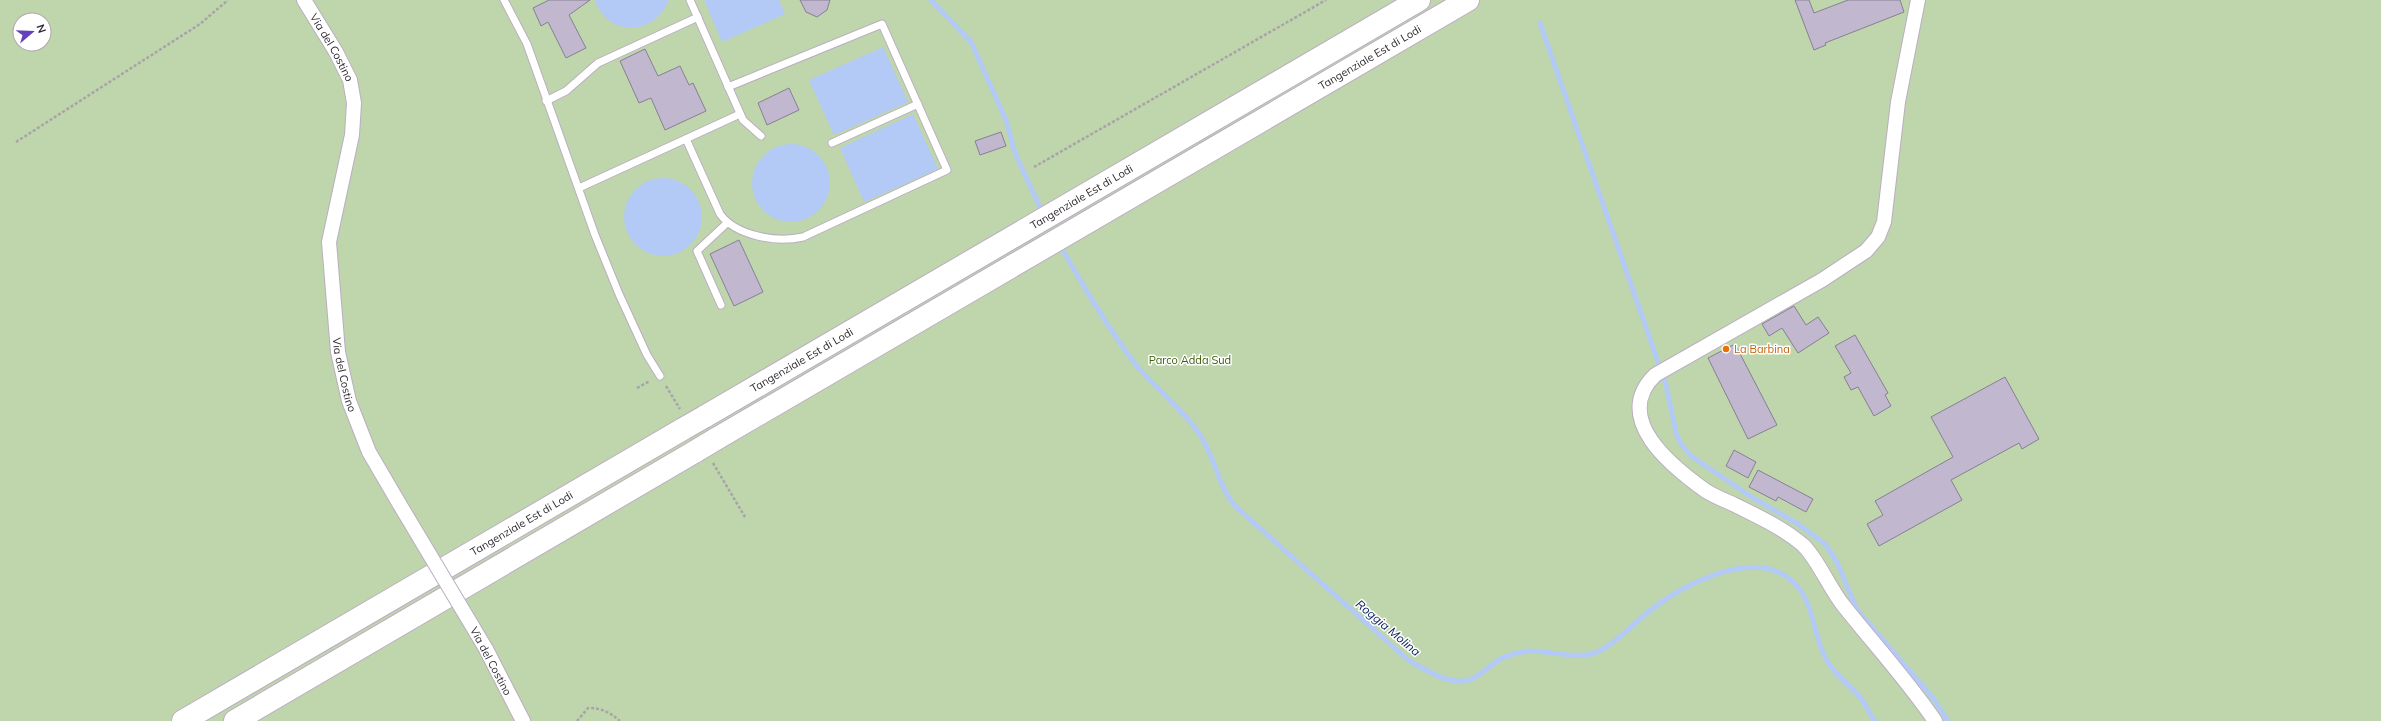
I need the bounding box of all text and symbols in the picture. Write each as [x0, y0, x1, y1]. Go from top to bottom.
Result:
street label: Via del Costino [307, 11, 357, 84]
north arrow [12, 12, 52, 52]
street label: Tangenziale Est di Lodi [1316, 22, 1424, 93]
text: N [33, 23, 49, 35]
street label: Tangenziale Est di Lodi [1028, 161, 1135, 232]
street label: Tangenziale Est di Lodi [748, 325, 855, 395]
street label: Via del Costino [330, 337, 360, 414]
place label: La Barbina [1734, 342, 1790, 356]
marker: La Barbina [1721, 344, 1731, 354]
park label: Parco Adda Sud [1149, 353, 1231, 367]
street label: Tangenziale Est di Lodi [468, 488, 575, 559]
water label: Roggia Molina [1353, 596, 1424, 659]
street label: Via del Costino [467, 624, 515, 698]

